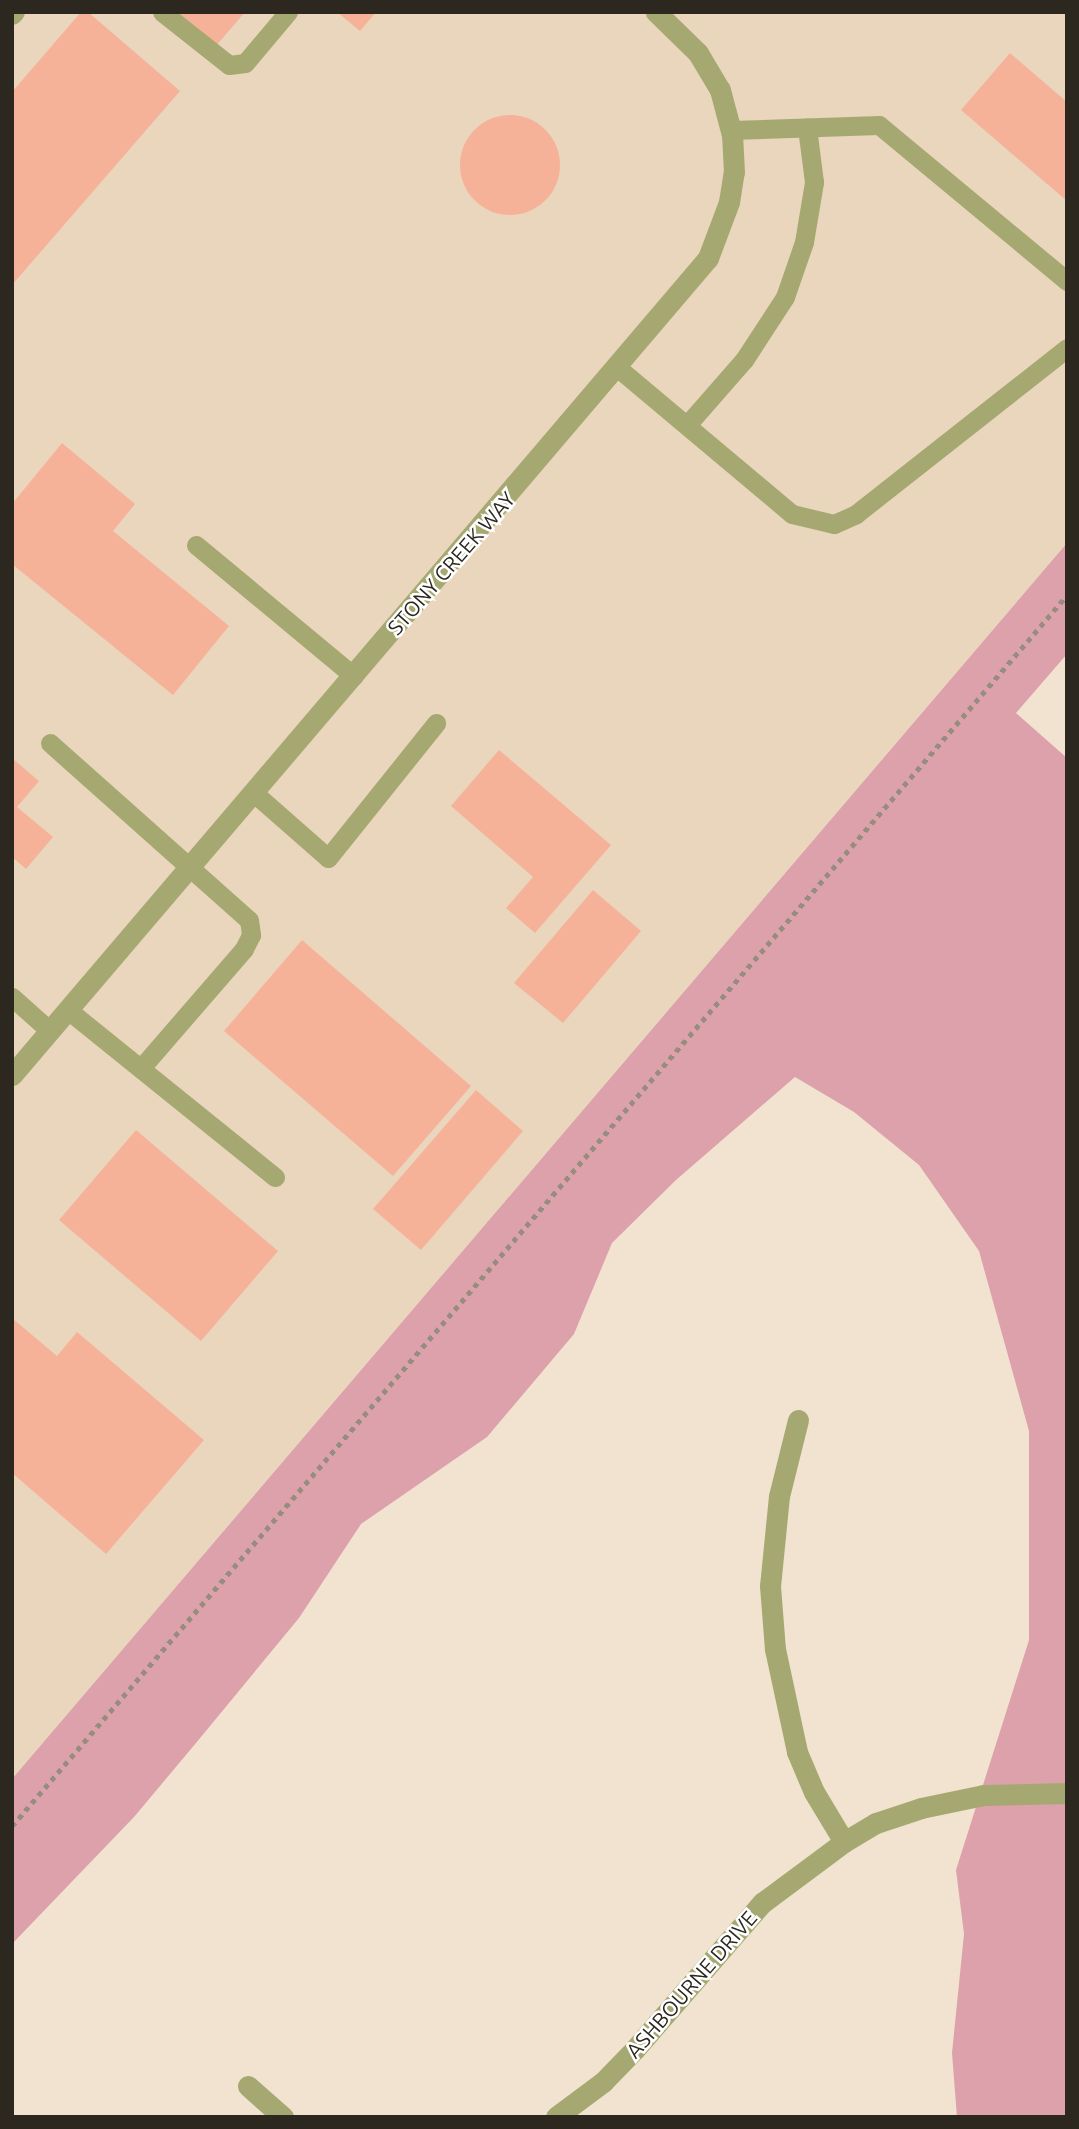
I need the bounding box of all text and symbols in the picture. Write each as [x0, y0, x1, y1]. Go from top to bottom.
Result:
street label: STONY CREEK WAY [382, 486, 520, 640]
street label: ASHBOURNE DRIVE [620, 1905, 762, 2063]

